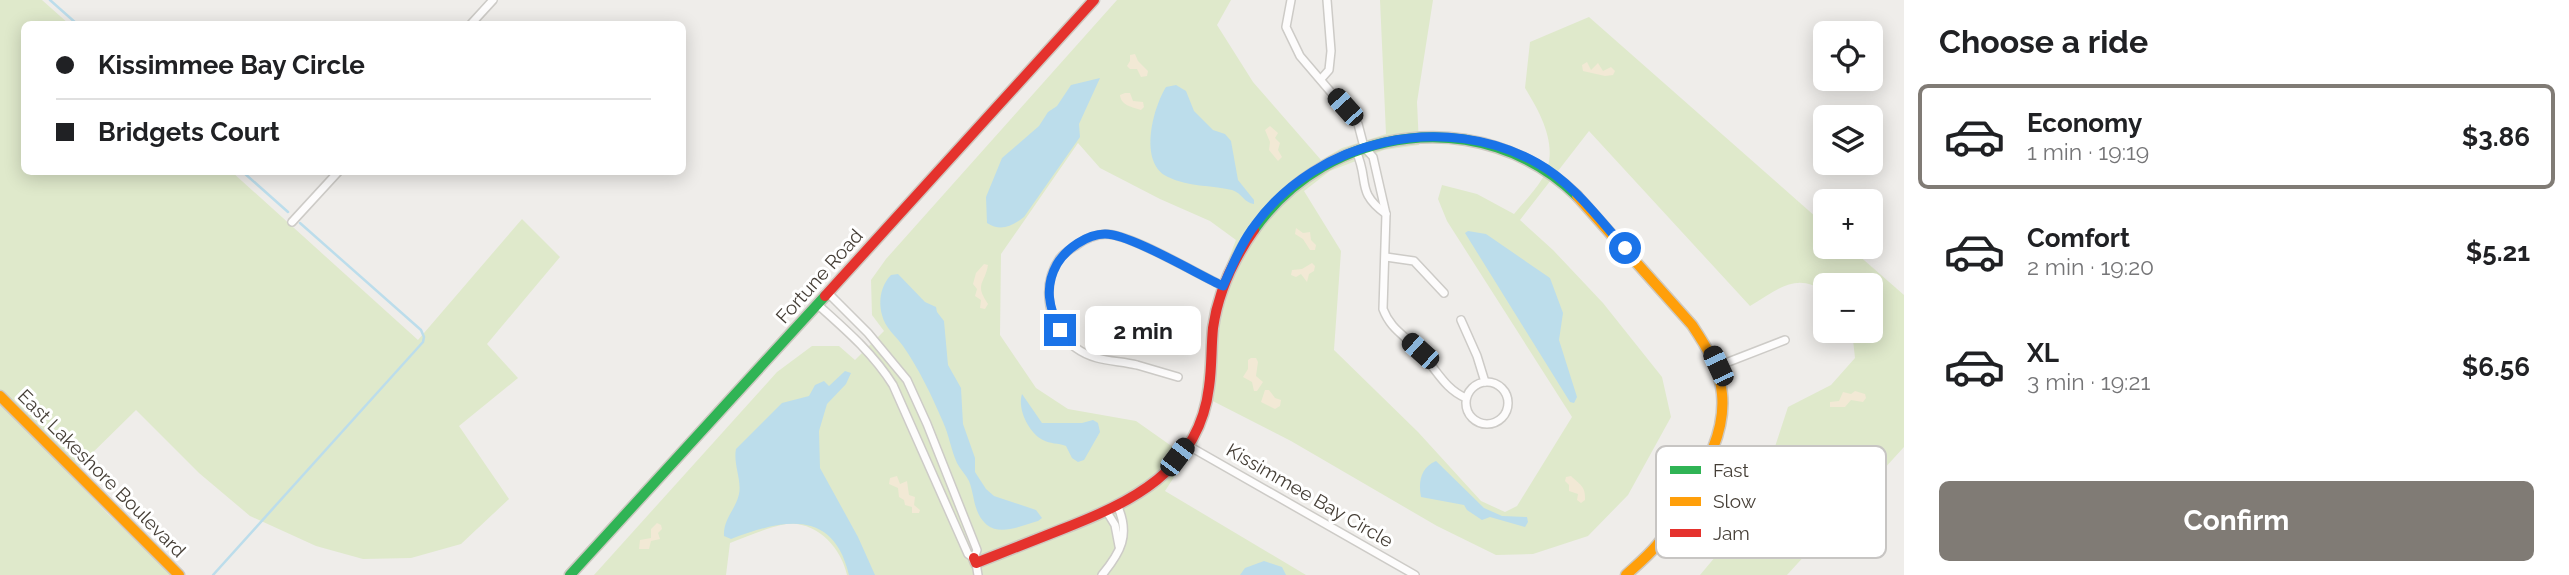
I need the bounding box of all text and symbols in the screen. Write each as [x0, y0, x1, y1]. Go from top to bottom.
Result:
map controls [1813, 21, 1883, 343]
button: locate [1813, 21, 1883, 91]
text: Choose a ride [1939, 23, 2148, 60]
text: Kissimmee Bay Circle [98, 50, 365, 80]
car [1324, 84, 1367, 130]
button: layers [1813, 105, 1883, 175]
icon: car [1943, 105, 2006, 168]
text: Economy [2027, 108, 2142, 138]
text: Bridgets Court [98, 117, 280, 147]
text: $3.86 [2462, 122, 2530, 152]
text: 1 min · 19:19 [2027, 138, 2149, 165]
button: + [1813, 189, 1883, 259]
icon: car [1943, 220, 2006, 283]
text: Comfort [2027, 223, 2130, 253]
street label: Fortune Road [771, 224, 867, 328]
route start [1609, 232, 1641, 264]
text: $5.21 [2466, 237, 2530, 267]
text: 2 min · 19:20 [2027, 253, 2154, 280]
button: − [1813, 273, 1883, 343]
callout: 2 min [1084, 306, 1200, 354]
route end [1044, 314, 1076, 346]
text: 2 min [1113, 317, 1173, 344]
car [1398, 329, 1443, 373]
icon: car [1943, 335, 2006, 398]
text: XL [2027, 338, 2059, 368]
car [1700, 343, 1737, 389]
text: $6.56 [2462, 352, 2530, 382]
text: 3 min · 19:21 [2027, 368, 2150, 395]
street label: East Lakeshore Boulevard [14, 385, 190, 561]
car [1156, 434, 1199, 480]
street label: Kissimmee Bay Circle [1223, 438, 1397, 552]
legend [1656, 446, 1886, 558]
text: Fast [1713, 459, 1749, 481]
button: Confirm [1939, 481, 2534, 561]
text: Slow [1713, 490, 1757, 512]
text: Jam [1713, 522, 1750, 544]

